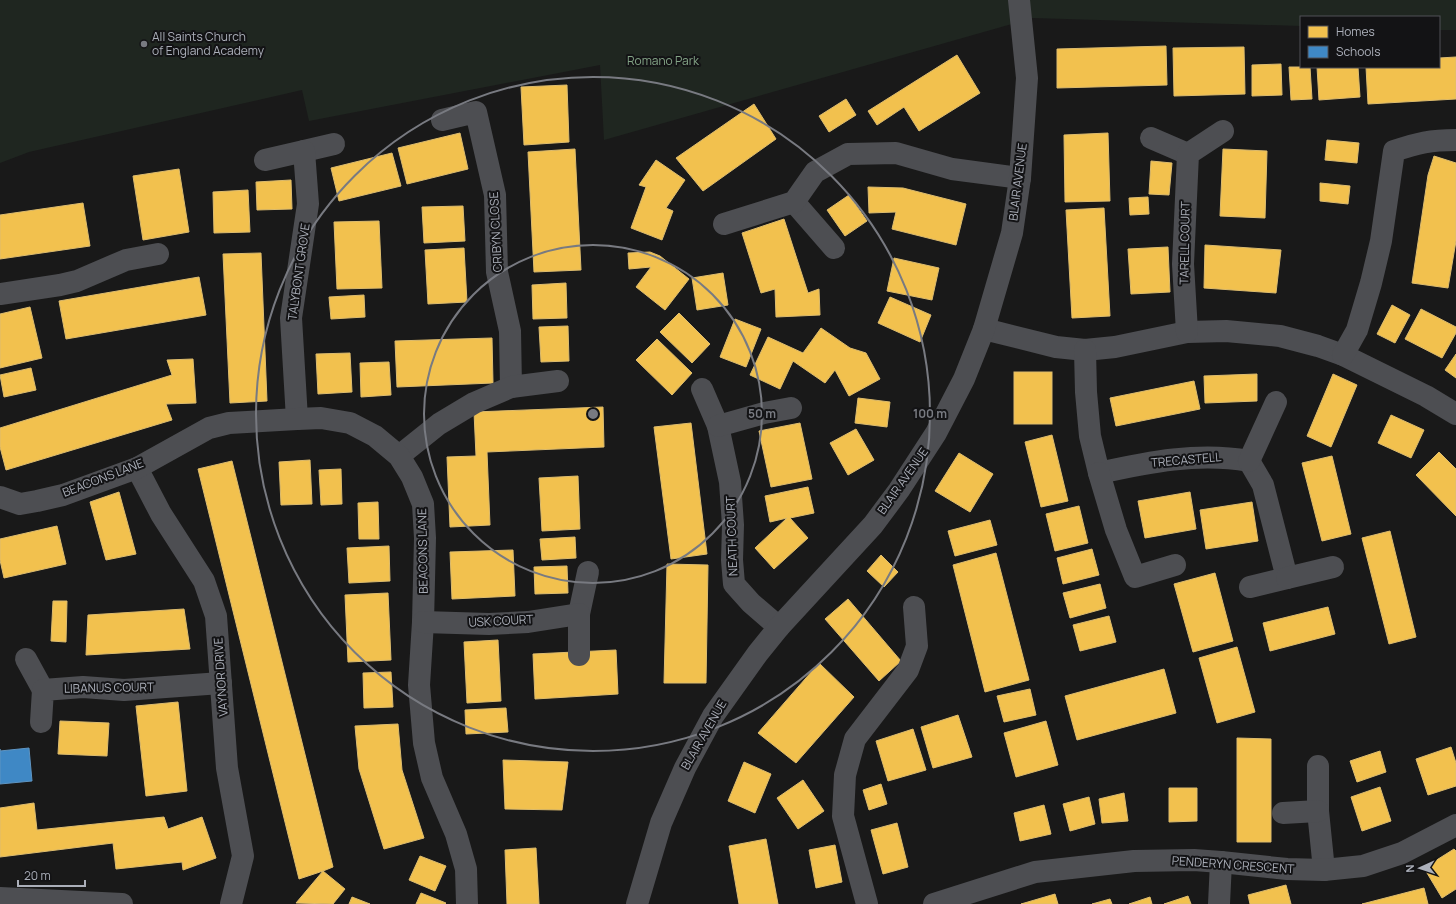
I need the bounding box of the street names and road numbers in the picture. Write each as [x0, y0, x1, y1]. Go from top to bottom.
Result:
street label: BLAIR AVENUE [1004, 142, 1031, 222]
street label: CRIBYN CLOSE [485, 191, 506, 273]
street label: TARELL COURT [1175, 200, 1194, 285]
street label: TALYBONT GROVE [283, 222, 314, 322]
street label: BLAIR AVENUE [873, 444, 932, 518]
street label: TRECASTELL [1150, 448, 1222, 471]
street label: BEACONS LANE [60, 454, 146, 501]
street label: NEATH COURT [722, 495, 741, 576]
street label: BEACONS LANE [413, 508, 432, 594]
street label: USK COURT [468, 610, 535, 631]
street label: VAYNOR DRIVE [209, 637, 232, 717]
street label: LIBANUS COURT [64, 678, 155, 697]
street label: BLAIR AVENUE [677, 697, 731, 773]
street label: PENDERYN CRESCENT [1171, 852, 1296, 877]

